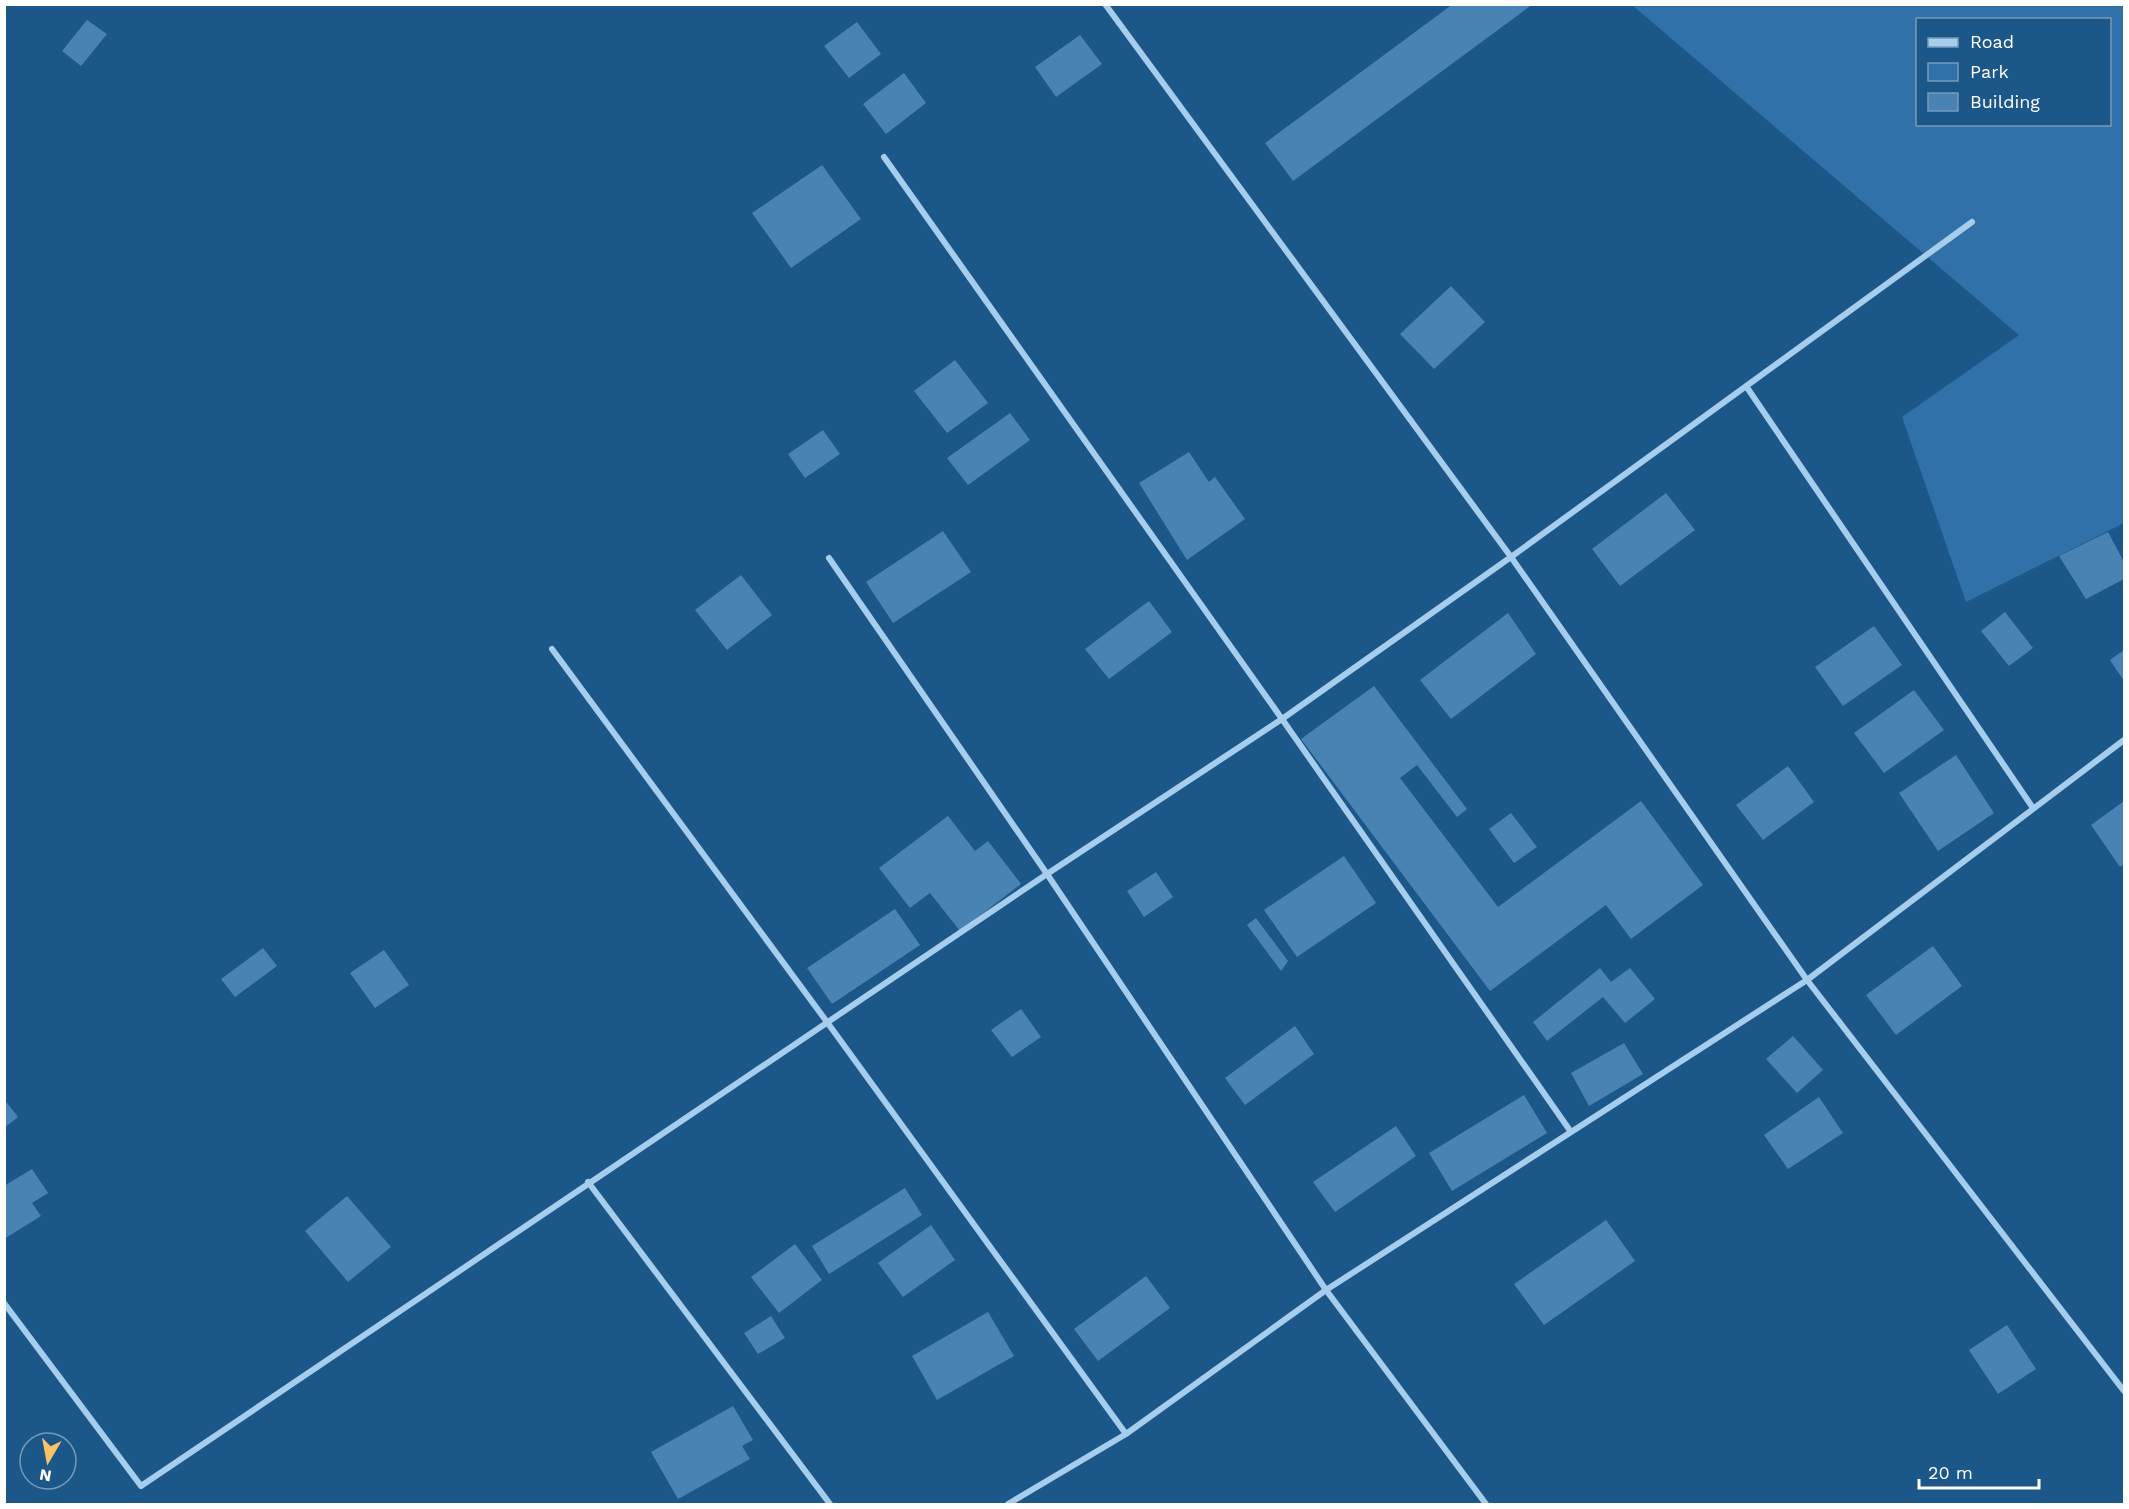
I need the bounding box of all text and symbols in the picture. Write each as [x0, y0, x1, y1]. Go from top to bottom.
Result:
legend [1916, 18, 2111, 126]
text: Road [1970, 31, 2014, 52]
text: Park [1970, 61, 2009, 82]
text: Building [1970, 91, 2040, 112]
north arrow [18, 1431, 78, 1491]
scale bar [1919, 1452, 2039, 1490]
text: 20 m [1928, 1462, 1973, 1483]
text: N [38, 1465, 53, 1486]

